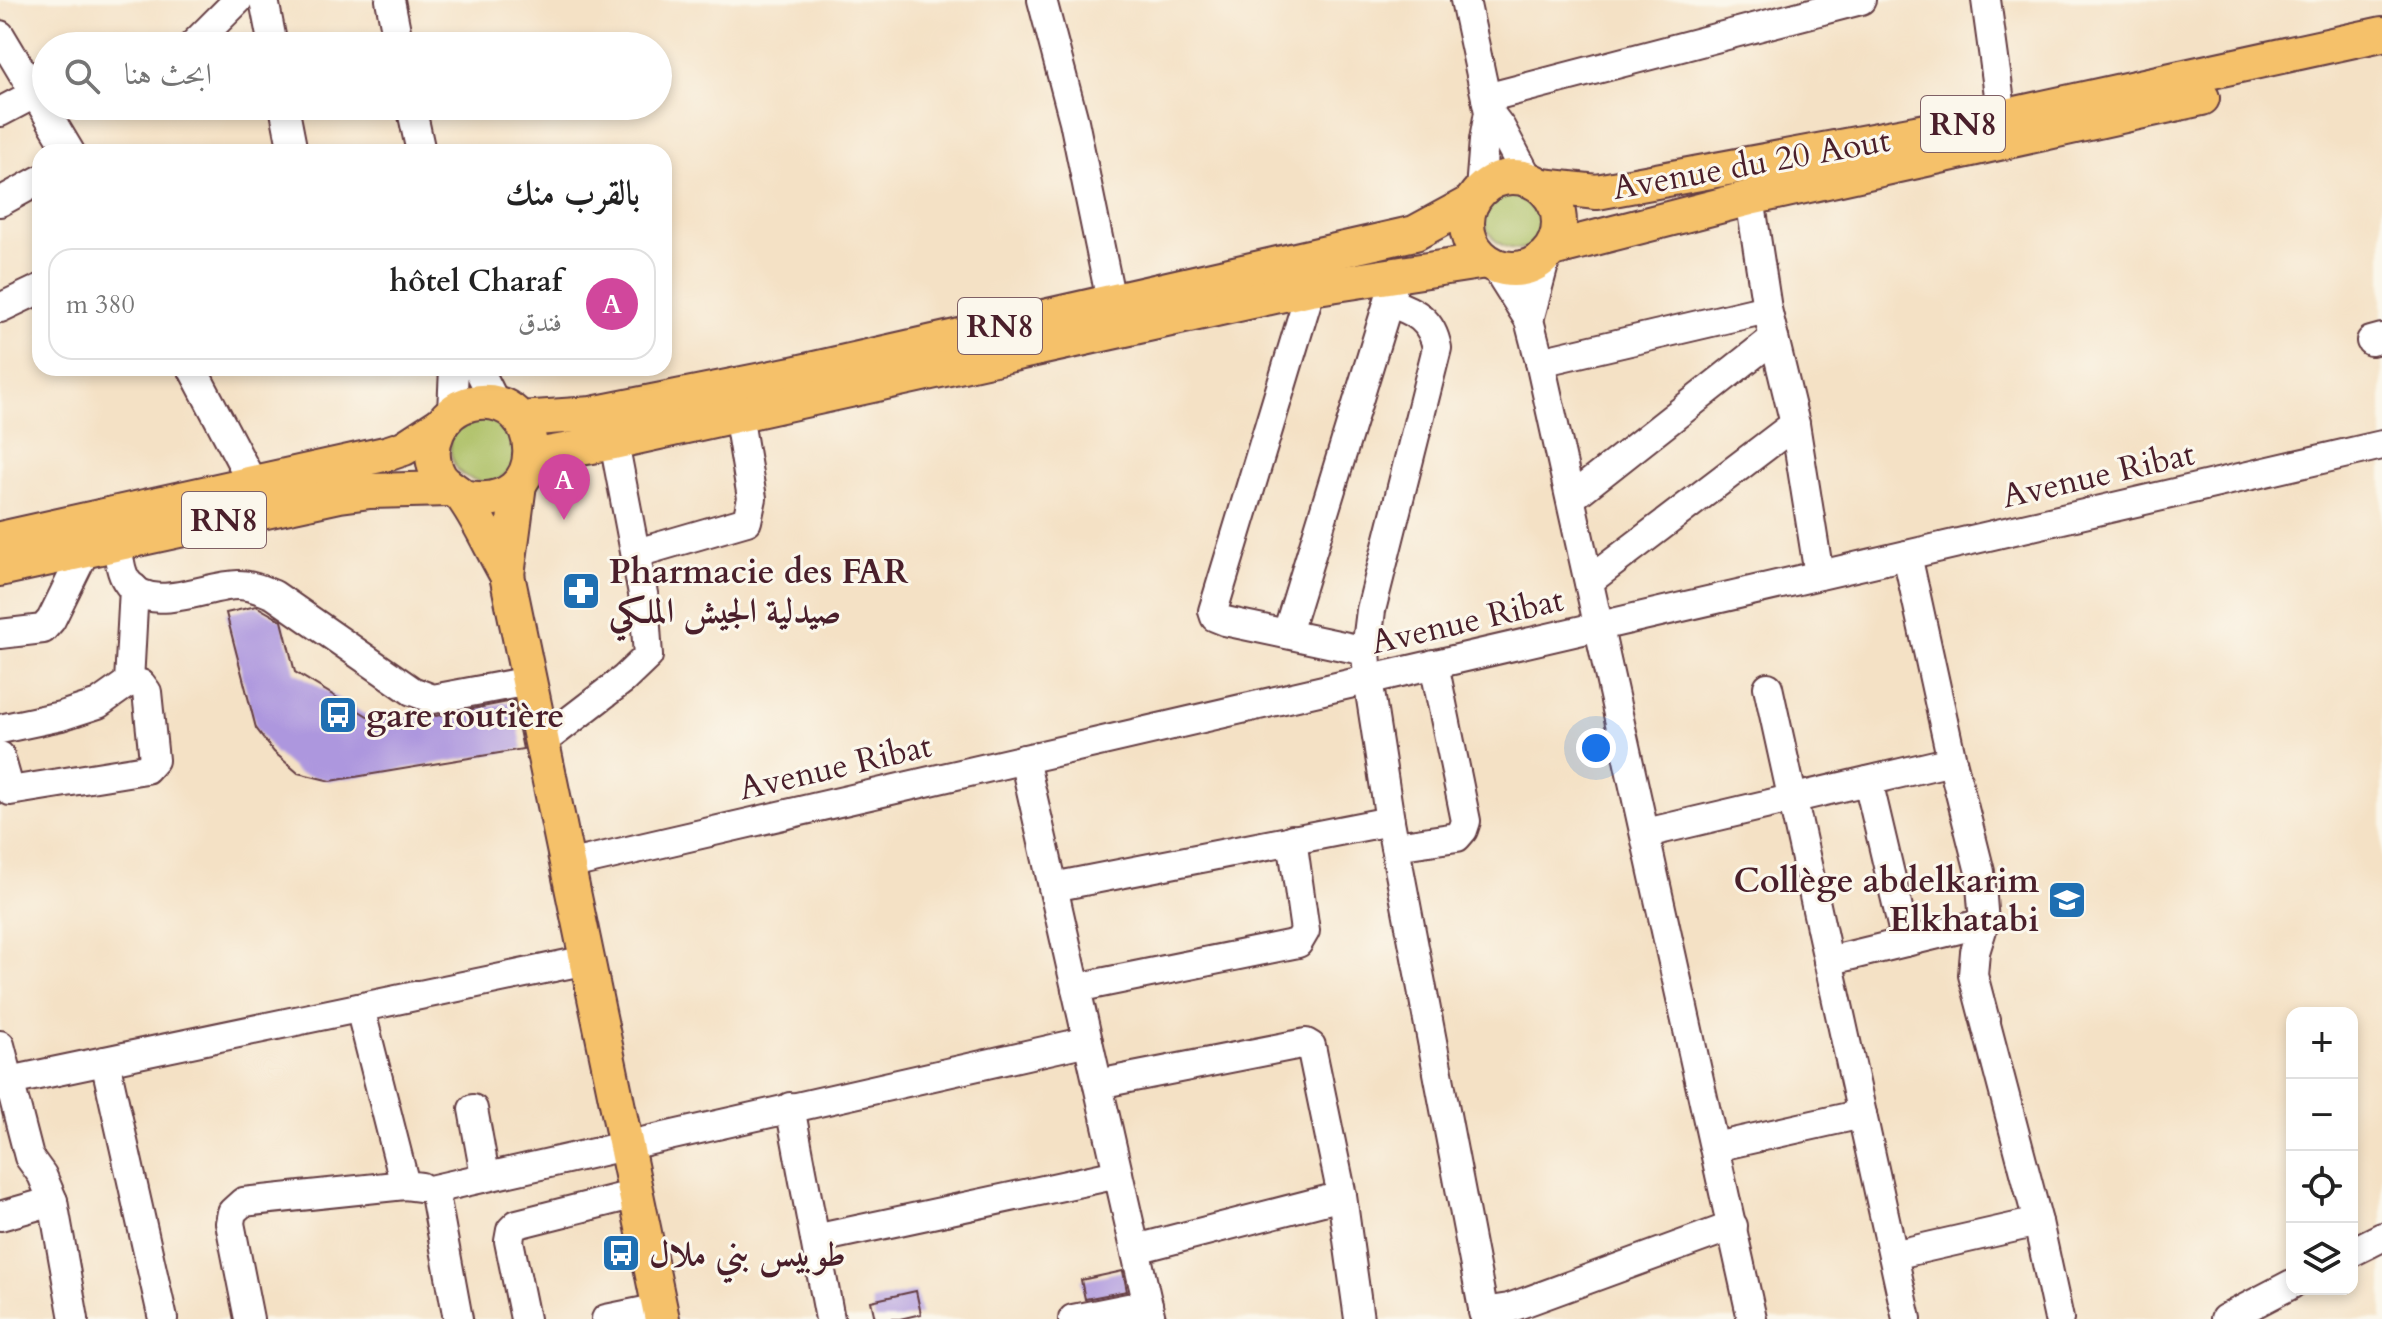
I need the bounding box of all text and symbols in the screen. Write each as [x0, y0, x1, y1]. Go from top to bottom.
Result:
search box [32, 32, 672, 120]
icon: search [60, 54, 104, 98]
text: ابحث هنا [124, 54, 212, 95]
road number: RN8 [1921, 96, 2005, 152]
street label: Avenue du 20 Aout [1609, 117, 1894, 211]
text: بالقرب منك [505, 170, 640, 216]
text: hôtel Charaf [389, 261, 562, 302]
text: 380 m [66, 287, 135, 322]
text: A [602, 287, 622, 322]
road number: RN8 [958, 298, 1042, 354]
text: فندق [518, 305, 562, 340]
street label: Avenue Ribat [1997, 430, 2199, 519]
pin: A [538, 454, 590, 520]
road number: RN8 [182, 492, 266, 548]
place label: Pharmacie des FAR صيدلية الجيش الملكي [609, 549, 909, 642]
pharmacy icon: Pharmacie des FAR صيدلية الجيش الملكي [560, 570, 602, 612]
street label: Avenue Ribat [1366, 576, 1568, 665]
place label: gare routière [366, 693, 564, 739]
bus stop icon: gare routière [317, 694, 359, 736]
street label: Avenue Ribat [734, 722, 936, 811]
your location [1576, 728, 1616, 768]
place label: Collège abdelkarim Elkhatabi [1733, 858, 2040, 943]
school or university icon: Collège abdelkarim Elkhatabi [2046, 879, 2088, 921]
map controls [2286, 1007, 2358, 1295]
button: + [2286, 1007, 2358, 1079]
button: − [2286, 1079, 2358, 1151]
button: locate [2286, 1151, 2358, 1223]
button: layers [2286, 1223, 2358, 1295]
place label: طوبيس بني ملال [649, 1231, 846, 1284]
bus stop icon: طوبيس بني ملال [600, 1232, 642, 1274]

